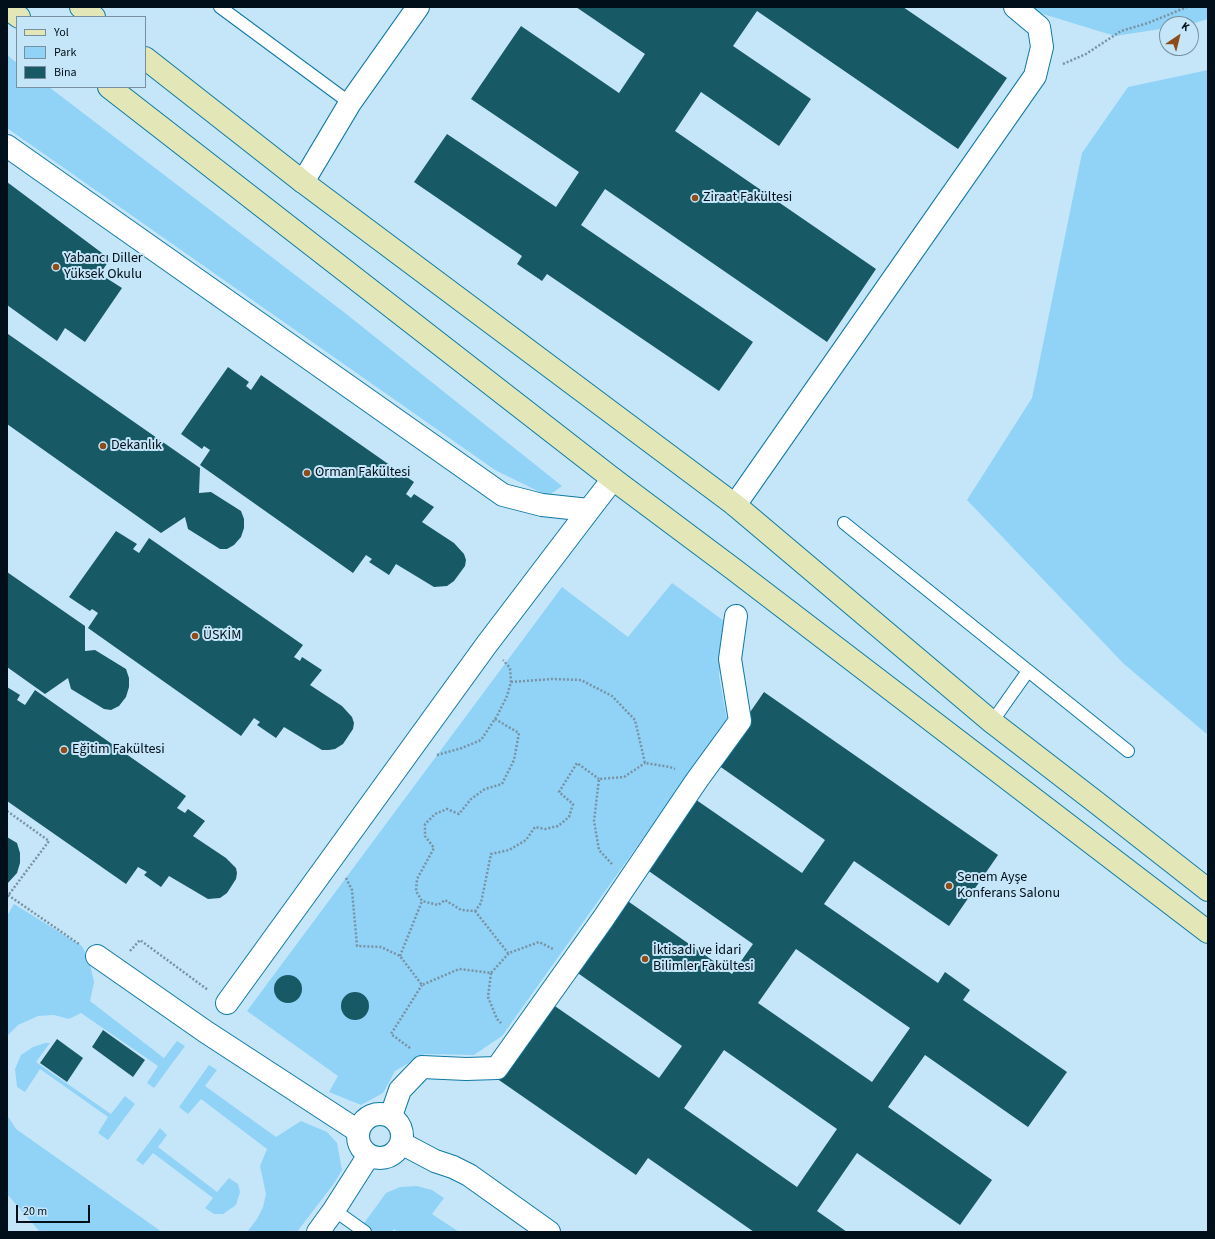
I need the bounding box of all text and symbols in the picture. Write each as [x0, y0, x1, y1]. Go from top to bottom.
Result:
legend [16, 16, 146, 88]
north arrow [1159, 16, 1199, 56]
text: K [1179, 18, 1193, 35]
text: Yol [54, 24, 69, 41]
text: Park [54, 44, 76, 61]
text: Bina [54, 64, 77, 81]
place label: Ziraat Fakültesi [703, 190, 792, 206]
marker: Ziraat Fakültesi [690, 193, 700, 203]
place label: Yabancı Diller Yüksek Okulu [64, 251, 143, 284]
marker: Yabancı Diller Yüksek Okulu [51, 262, 61, 272]
place label: Dekanlık [111, 438, 162, 454]
marker: Dekanlık [98, 441, 108, 451]
place label: Orman Fakültesi [315, 465, 410, 481]
marker: Orman Fakültesi [302, 468, 312, 478]
place label: ÜSKİM [203, 628, 241, 644]
marker: ÜSKİM [190, 631, 200, 641]
place label: Eğitim Fakültesi [72, 742, 165, 758]
marker: Eğitim Fakültesi [59, 745, 69, 755]
place label: Senem Ayşe Konferans Salonu [957, 870, 1060, 902]
marker: Senem Ayşe Konferans Salonu [944, 881, 954, 891]
place label: İktisadi ve İdari Bilimler Fakültesi [653, 943, 754, 976]
marker: İktisadi ve İdari Bilimler Fakültesi [640, 954, 650, 964]
scale bar [18, 1197, 92, 1223]
text: 20 m [23, 1203, 47, 1220]

